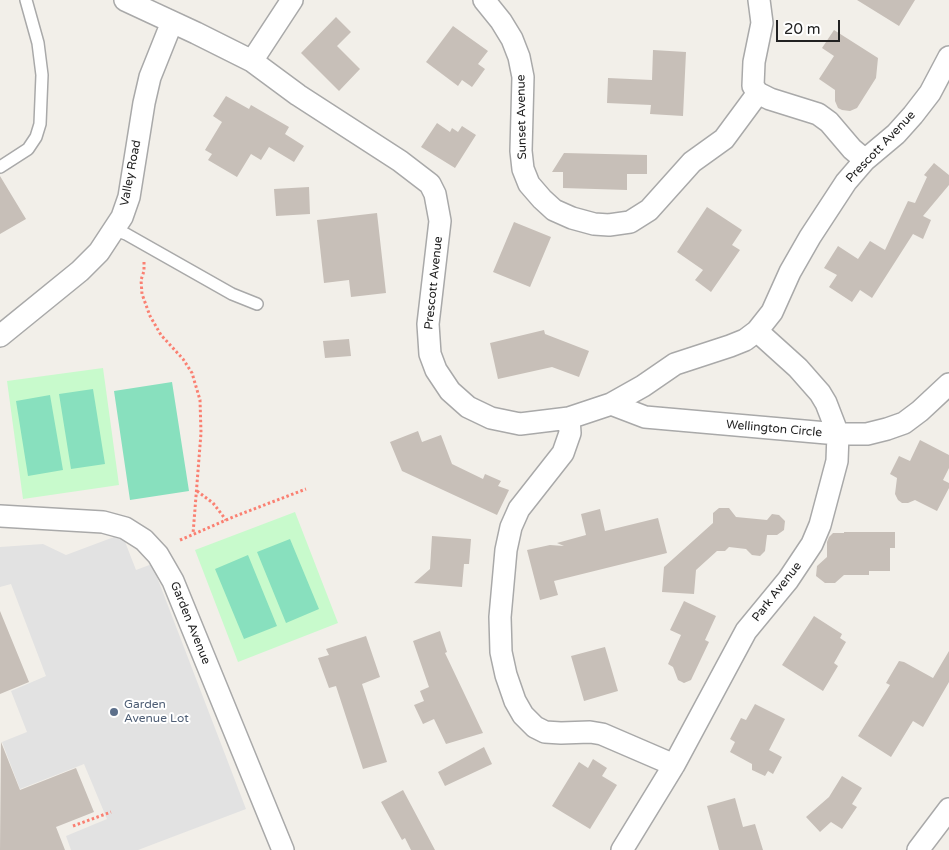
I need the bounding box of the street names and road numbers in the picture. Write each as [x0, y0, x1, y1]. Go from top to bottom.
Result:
street label: Sunset Avenue [514, 74, 530, 160]
street label: Prescott Avenue [843, 108, 919, 186]
street label: Valley Road [118, 139, 144, 207]
street label: Prescott Avenue [422, 236, 446, 330]
street label: Wellington Circle [725, 418, 823, 440]
street label: Park Avenue [749, 559, 805, 625]
street label: Garden Avenue [167, 580, 213, 666]

